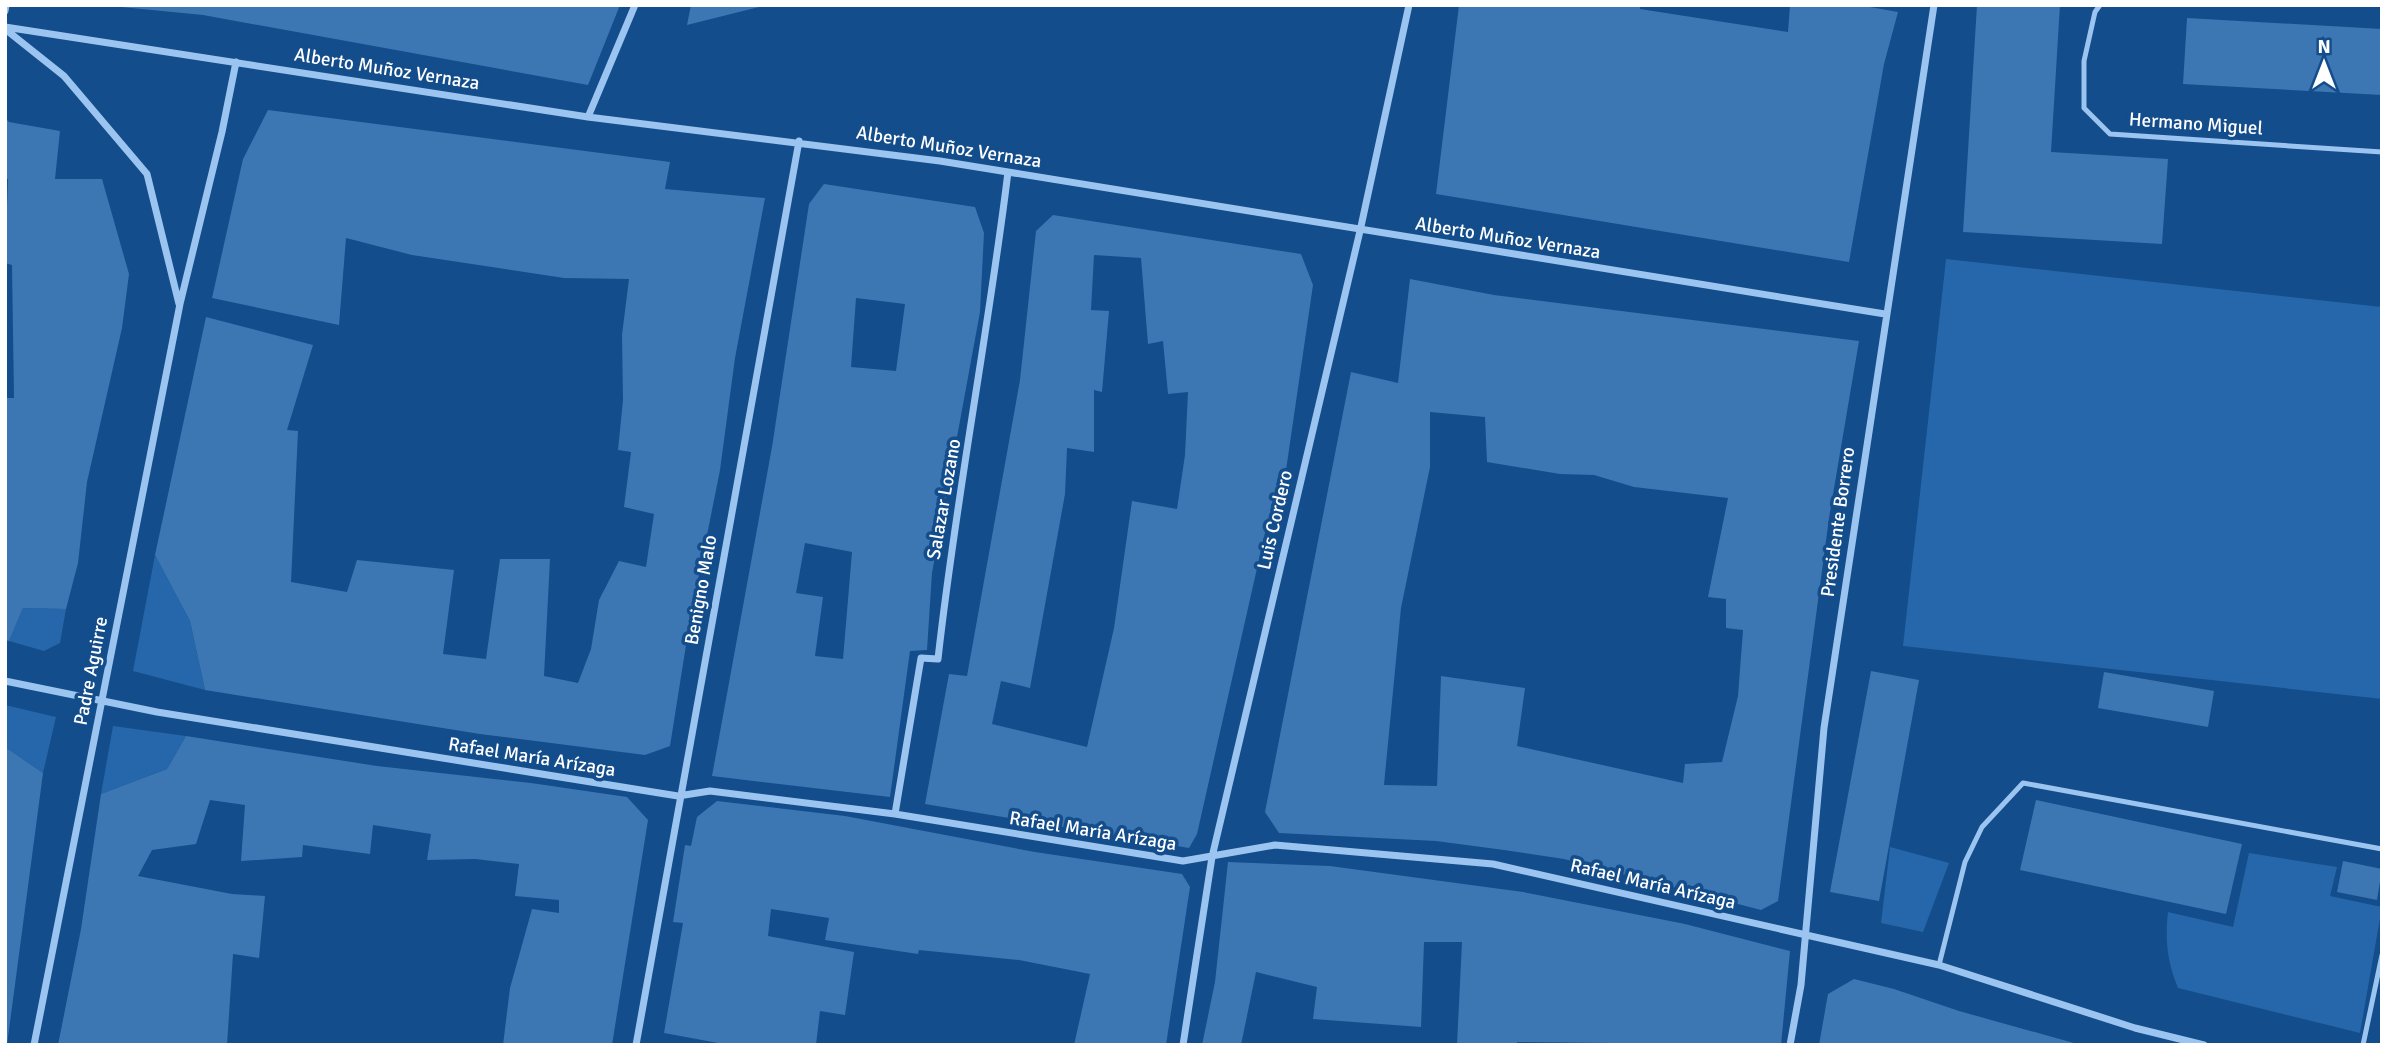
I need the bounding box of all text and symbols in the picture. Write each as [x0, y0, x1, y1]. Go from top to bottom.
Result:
north arrow [2289, 28, 2359, 98]
text: N [2317, 35, 2331, 59]
street label: Alberto Muñoz Vernaza [293, 42, 481, 96]
street label: Hermano Miguel [2128, 107, 2264, 141]
street label: Alberto Muñoz Vernaza [855, 120, 1043, 174]
street label: Alberto Muñoz Vernaza [1414, 211, 1602, 265]
street label: Salazar Lozano [922, 437, 966, 561]
street label: Presidente Borrero [1816, 445, 1860, 599]
street label: Luis Cordero [1252, 468, 1298, 572]
street label: Benigno Malo [680, 533, 722, 647]
street label: Padre Aguirre [69, 615, 113, 727]
street label: Rafael María Arízaga [447, 732, 617, 782]
street label: Rafael María Arízaga [1008, 806, 1178, 856]
street label: Rafael María Arízaga [1568, 853, 1738, 915]

